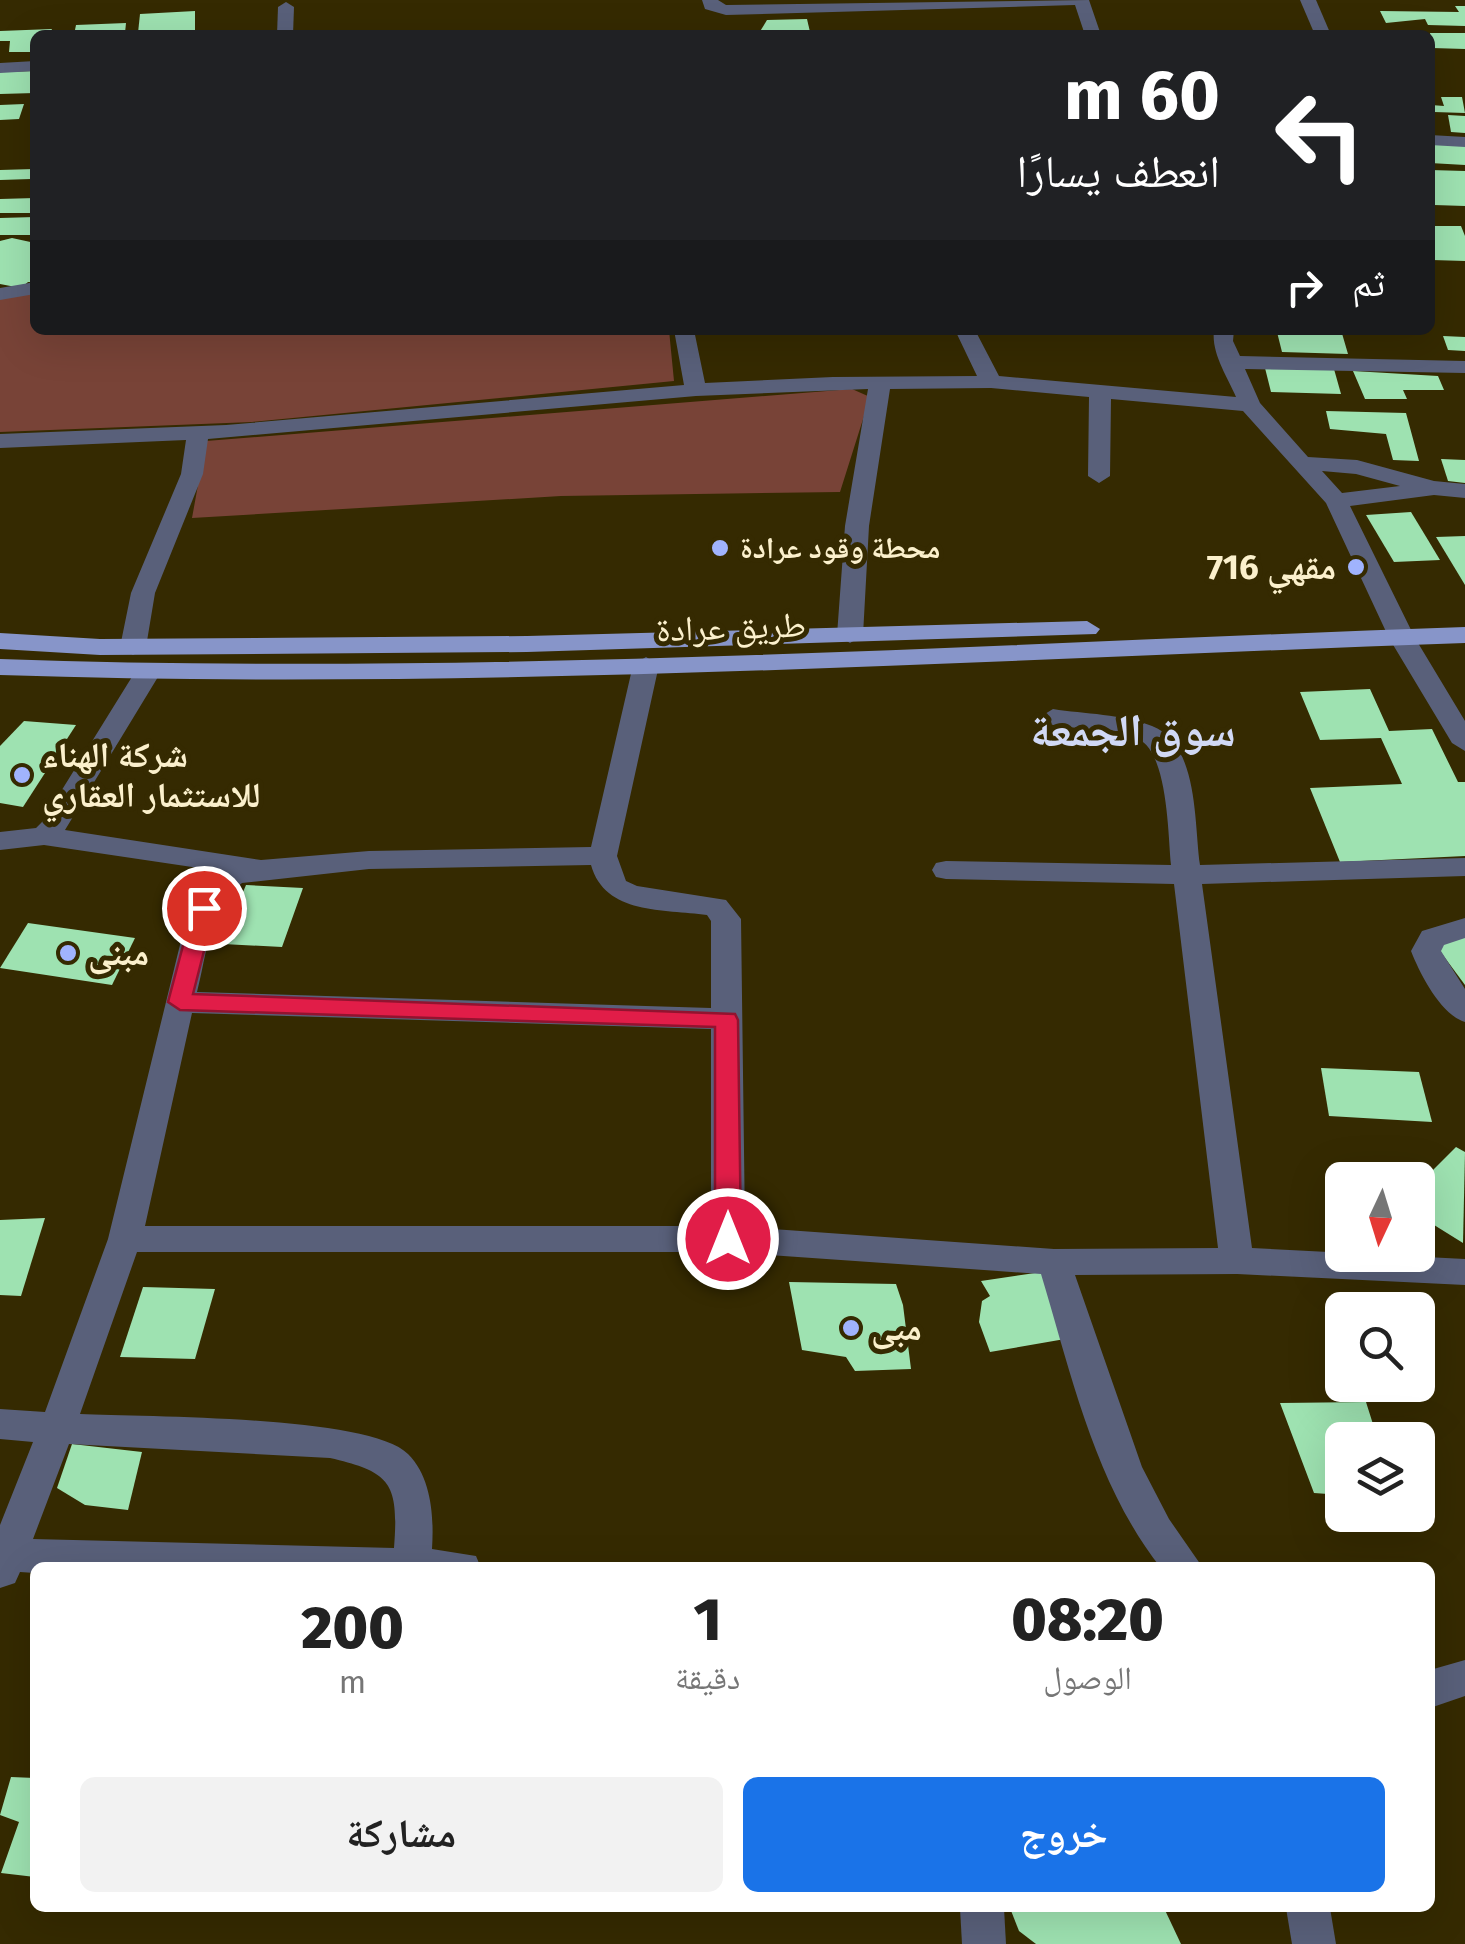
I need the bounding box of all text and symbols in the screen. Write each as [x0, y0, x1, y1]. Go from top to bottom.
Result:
text: 60 m [1064, 54, 1220, 138]
icon: left [1255, 70, 1385, 200]
text: انعطف يسارًا [1017, 145, 1220, 199]
icon: right [1277, 260, 1332, 315]
text: ثم [1352, 260, 1385, 306]
place label: محطة وقود عرادة [740, 530, 940, 566]
marker: محطة وقود عرادة [709, 537, 731, 559]
place label: مقهي 716 [1207, 546, 1336, 595]
marker: مقهي 716 [1345, 556, 1367, 578]
street label: طريق عرادة [655, 603, 807, 651]
district label: سوق الجمعة [1030, 704, 1236, 758]
place label: شركة الهناء للاستثمار العقاري [42, 734, 261, 823]
marker: شركة الهناء للاستثمار العقاري [11, 764, 33, 786]
pin [162, 866, 247, 951]
icon: arrive [177, 881, 232, 936]
place label: مبنى [88, 932, 149, 975]
marker: مبنى [57, 942, 79, 964]
north arrow [1325, 1162, 1435, 1272]
map controls [1325, 1162, 1435, 1532]
position arrow [676, 1187, 780, 1291]
button: search [1325, 1292, 1435, 1402]
place label: مبى [871, 1307, 922, 1350]
marker: مبى [840, 1317, 862, 1339]
button: layers [1325, 1422, 1435, 1532]
text: 1 [693, 1584, 722, 1656]
text: 08:20 [1011, 1584, 1164, 1656]
text: 200 [301, 1592, 404, 1664]
text: دقيقة [675, 1659, 740, 1697]
text: الوصول [1043, 1659, 1132, 1697]
text: m [339, 1663, 366, 1701]
button: مشاركة [80, 1777, 723, 1892]
button: خروج [743, 1777, 1385, 1892]

